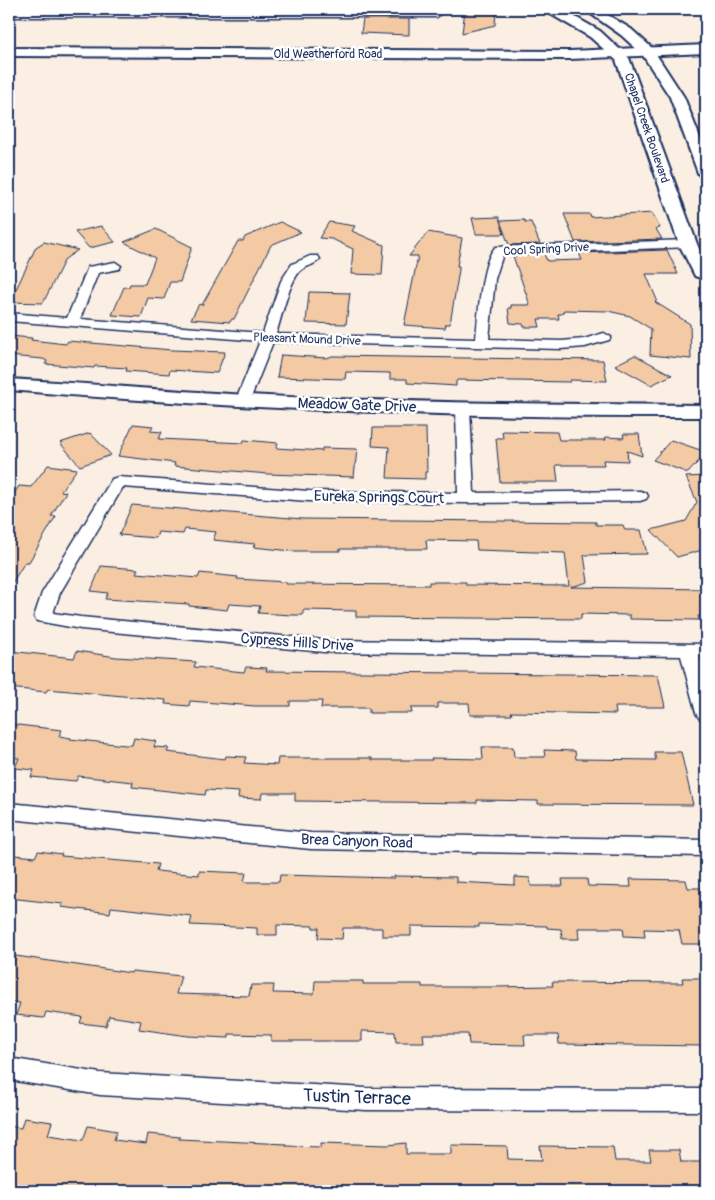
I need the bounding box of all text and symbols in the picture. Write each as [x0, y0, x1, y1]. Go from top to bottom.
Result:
street label: Old Weatherford Road [274, 47, 383, 62]
street label: Chapel Creek Boulevard [621, 71, 672, 185]
street label: Cool Spring Drive [503, 240, 589, 259]
street label: Pleasant Mound Drive [253, 330, 361, 349]
street label: Meadow Gate Drive [297, 394, 417, 417]
street label: Eureka Springs Court [314, 487, 445, 508]
street label: Cypress Hills Drive [240, 629, 355, 656]
street label: Brea Canyon Road [301, 830, 413, 853]
street label: Tustin Terrace [303, 1084, 411, 1111]

